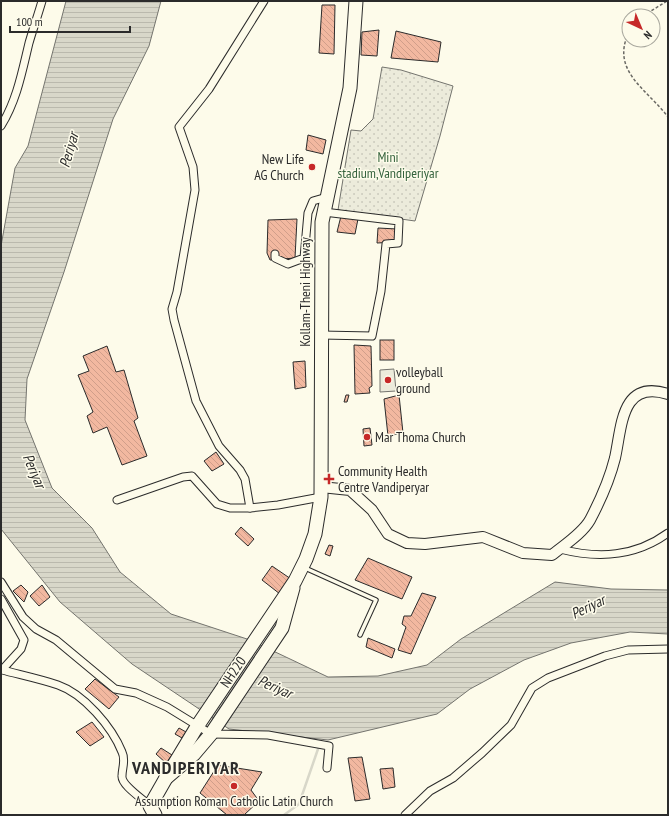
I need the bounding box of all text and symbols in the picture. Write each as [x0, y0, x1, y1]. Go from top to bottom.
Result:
scale bar [10, 8, 130, 34]
north arrow [621, 8, 661, 48]
text: 100 m [16, 14, 43, 29]
text: N [641, 28, 655, 42]
water label: Periyar [54, 128, 83, 170]
park label: Mini stadium,Vandiperiyar [337, 148, 439, 182]
place label: New Life AG Church [254, 150, 304, 184]
marker: New Life AG Church [307, 162, 317, 172]
street label: Kollam-Theni Highway [296, 236, 314, 347]
place label: volleyball ground [396, 363, 444, 397]
marker: volleyball ground [383, 375, 393, 385]
place label: Mar Thoma Church [375, 428, 466, 446]
marker: Mar Thoma Church [362, 432, 372, 442]
water label: Periyar [19, 451, 51, 493]
place label: Community Health Centre Vandiperyar [338, 462, 429, 496]
marker: Community Health Centre Vandiperyar [323, 473, 335, 485]
water label: Periyar [568, 589, 610, 623]
street label: NH220 [216, 653, 250, 691]
water label: Periyar [255, 671, 297, 703]
district label: VANDIPERIYAR [131, 756, 240, 779]
marker: Assumption Roman Catholic Latin Church [229, 781, 239, 791]
place label: Assumption Roman Catholic Latin Church [135, 792, 333, 810]

